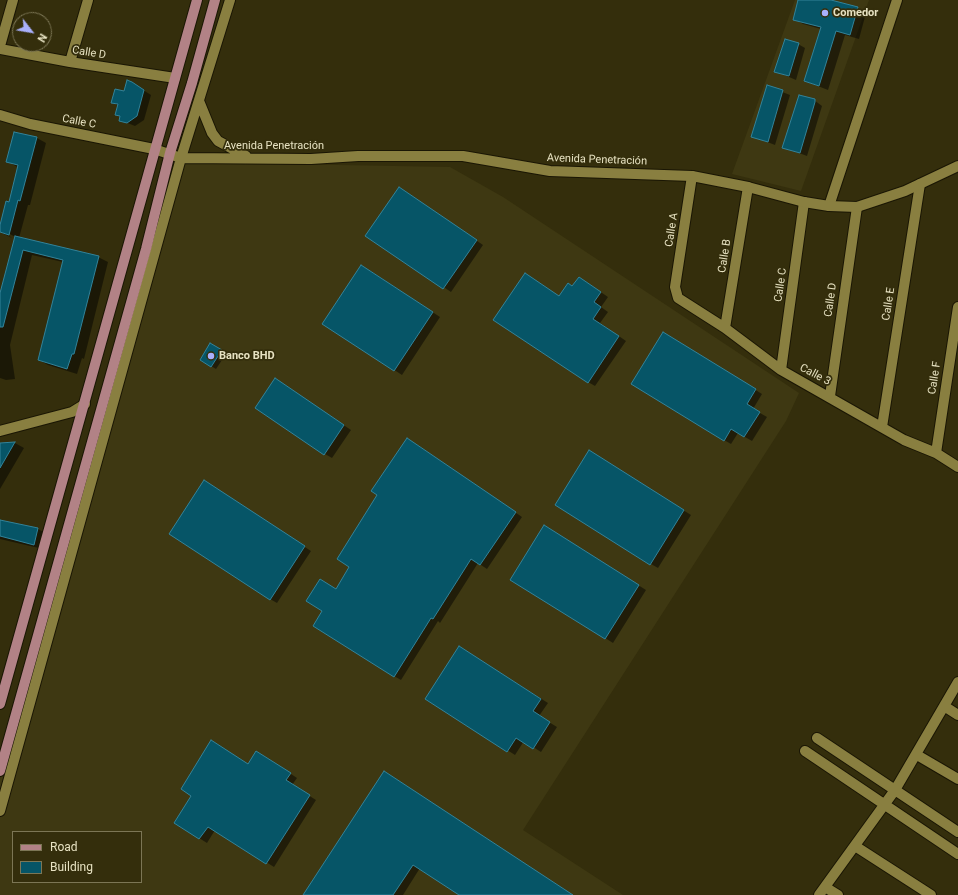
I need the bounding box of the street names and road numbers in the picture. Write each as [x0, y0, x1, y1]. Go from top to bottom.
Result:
street label: Calle D [71, 44, 107, 62]
street label: Calle C [61, 112, 97, 132]
street label: Avenida Penetración [224, 139, 324, 153]
street label: Avenida Penetración [547, 152, 647, 168]
street label: Calle A [663, 212, 681, 248]
street label: Calle B [716, 238, 734, 274]
street label: Calle C [772, 267, 790, 303]
street label: Calle D [822, 282, 840, 318]
street label: Calle E [880, 287, 898, 321]
street label: Calle 3 [797, 361, 833, 389]
street label: Calle F [926, 361, 944, 395]

